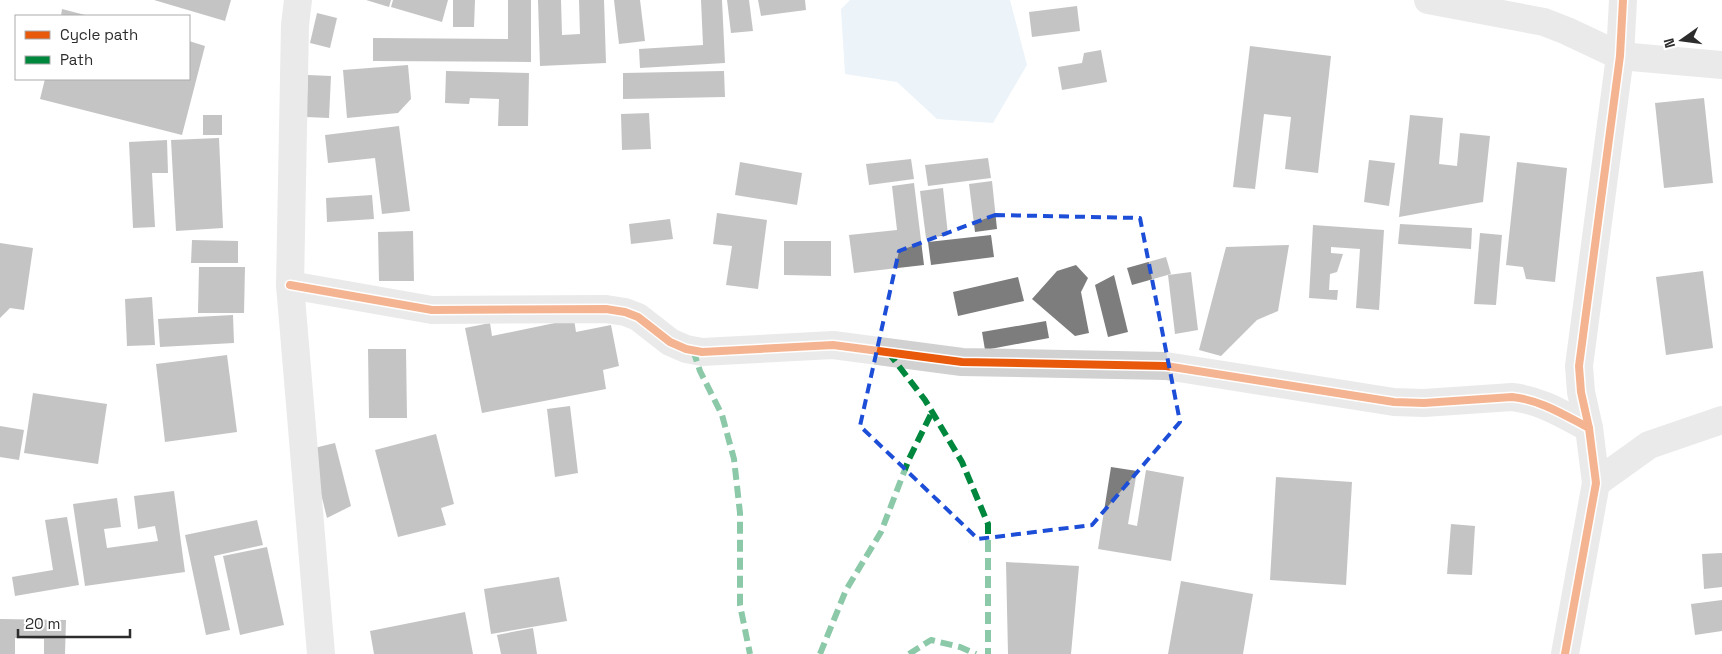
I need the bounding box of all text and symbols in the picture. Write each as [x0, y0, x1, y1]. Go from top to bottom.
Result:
legend [15, 15, 190, 80]
north arrow [1657, 15, 1707, 65]
text: Cycle path [60, 25, 138, 44]
text: N [1660, 36, 1679, 50]
text: Path [60, 50, 93, 69]
scale bar [18, 606, 130, 638]
text: 20 m [25, 614, 60, 633]

